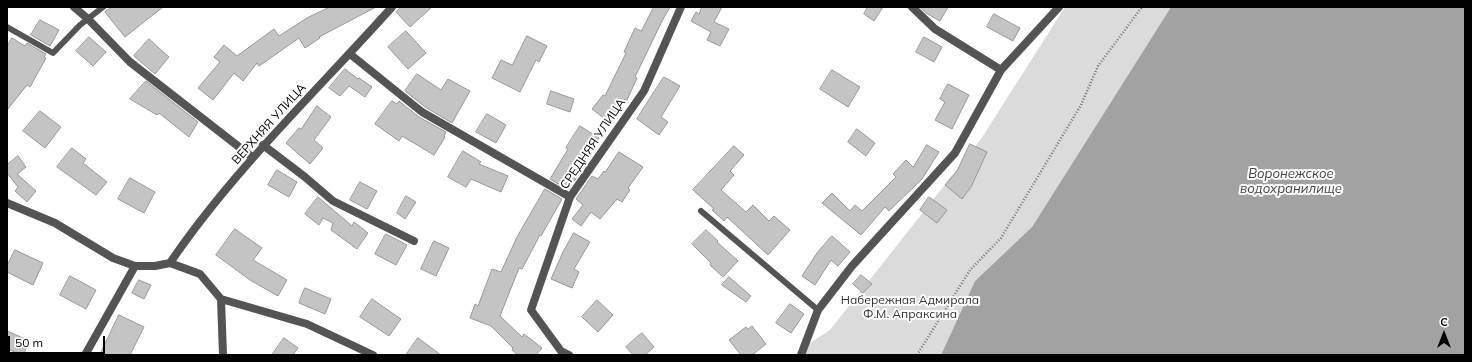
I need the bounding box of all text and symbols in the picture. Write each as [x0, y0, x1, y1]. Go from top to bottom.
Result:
street label: ВЕРХНЯЯ УЛИЦА [229, 81, 309, 167]
street label: СРЕДНЯЯ УЛИЦА [557, 96, 629, 192]
water label: Воронежское водохранилище [1240, 166, 1342, 197]
park label: Набережная Адмирала Ф.М. Апраксина [841, 293, 979, 321]
north arrow [1424, 314, 1464, 354]
text: С [1440, 315, 1448, 329]
scale bar [10, 328, 107, 354]
text: 50 m [15, 335, 43, 350]

